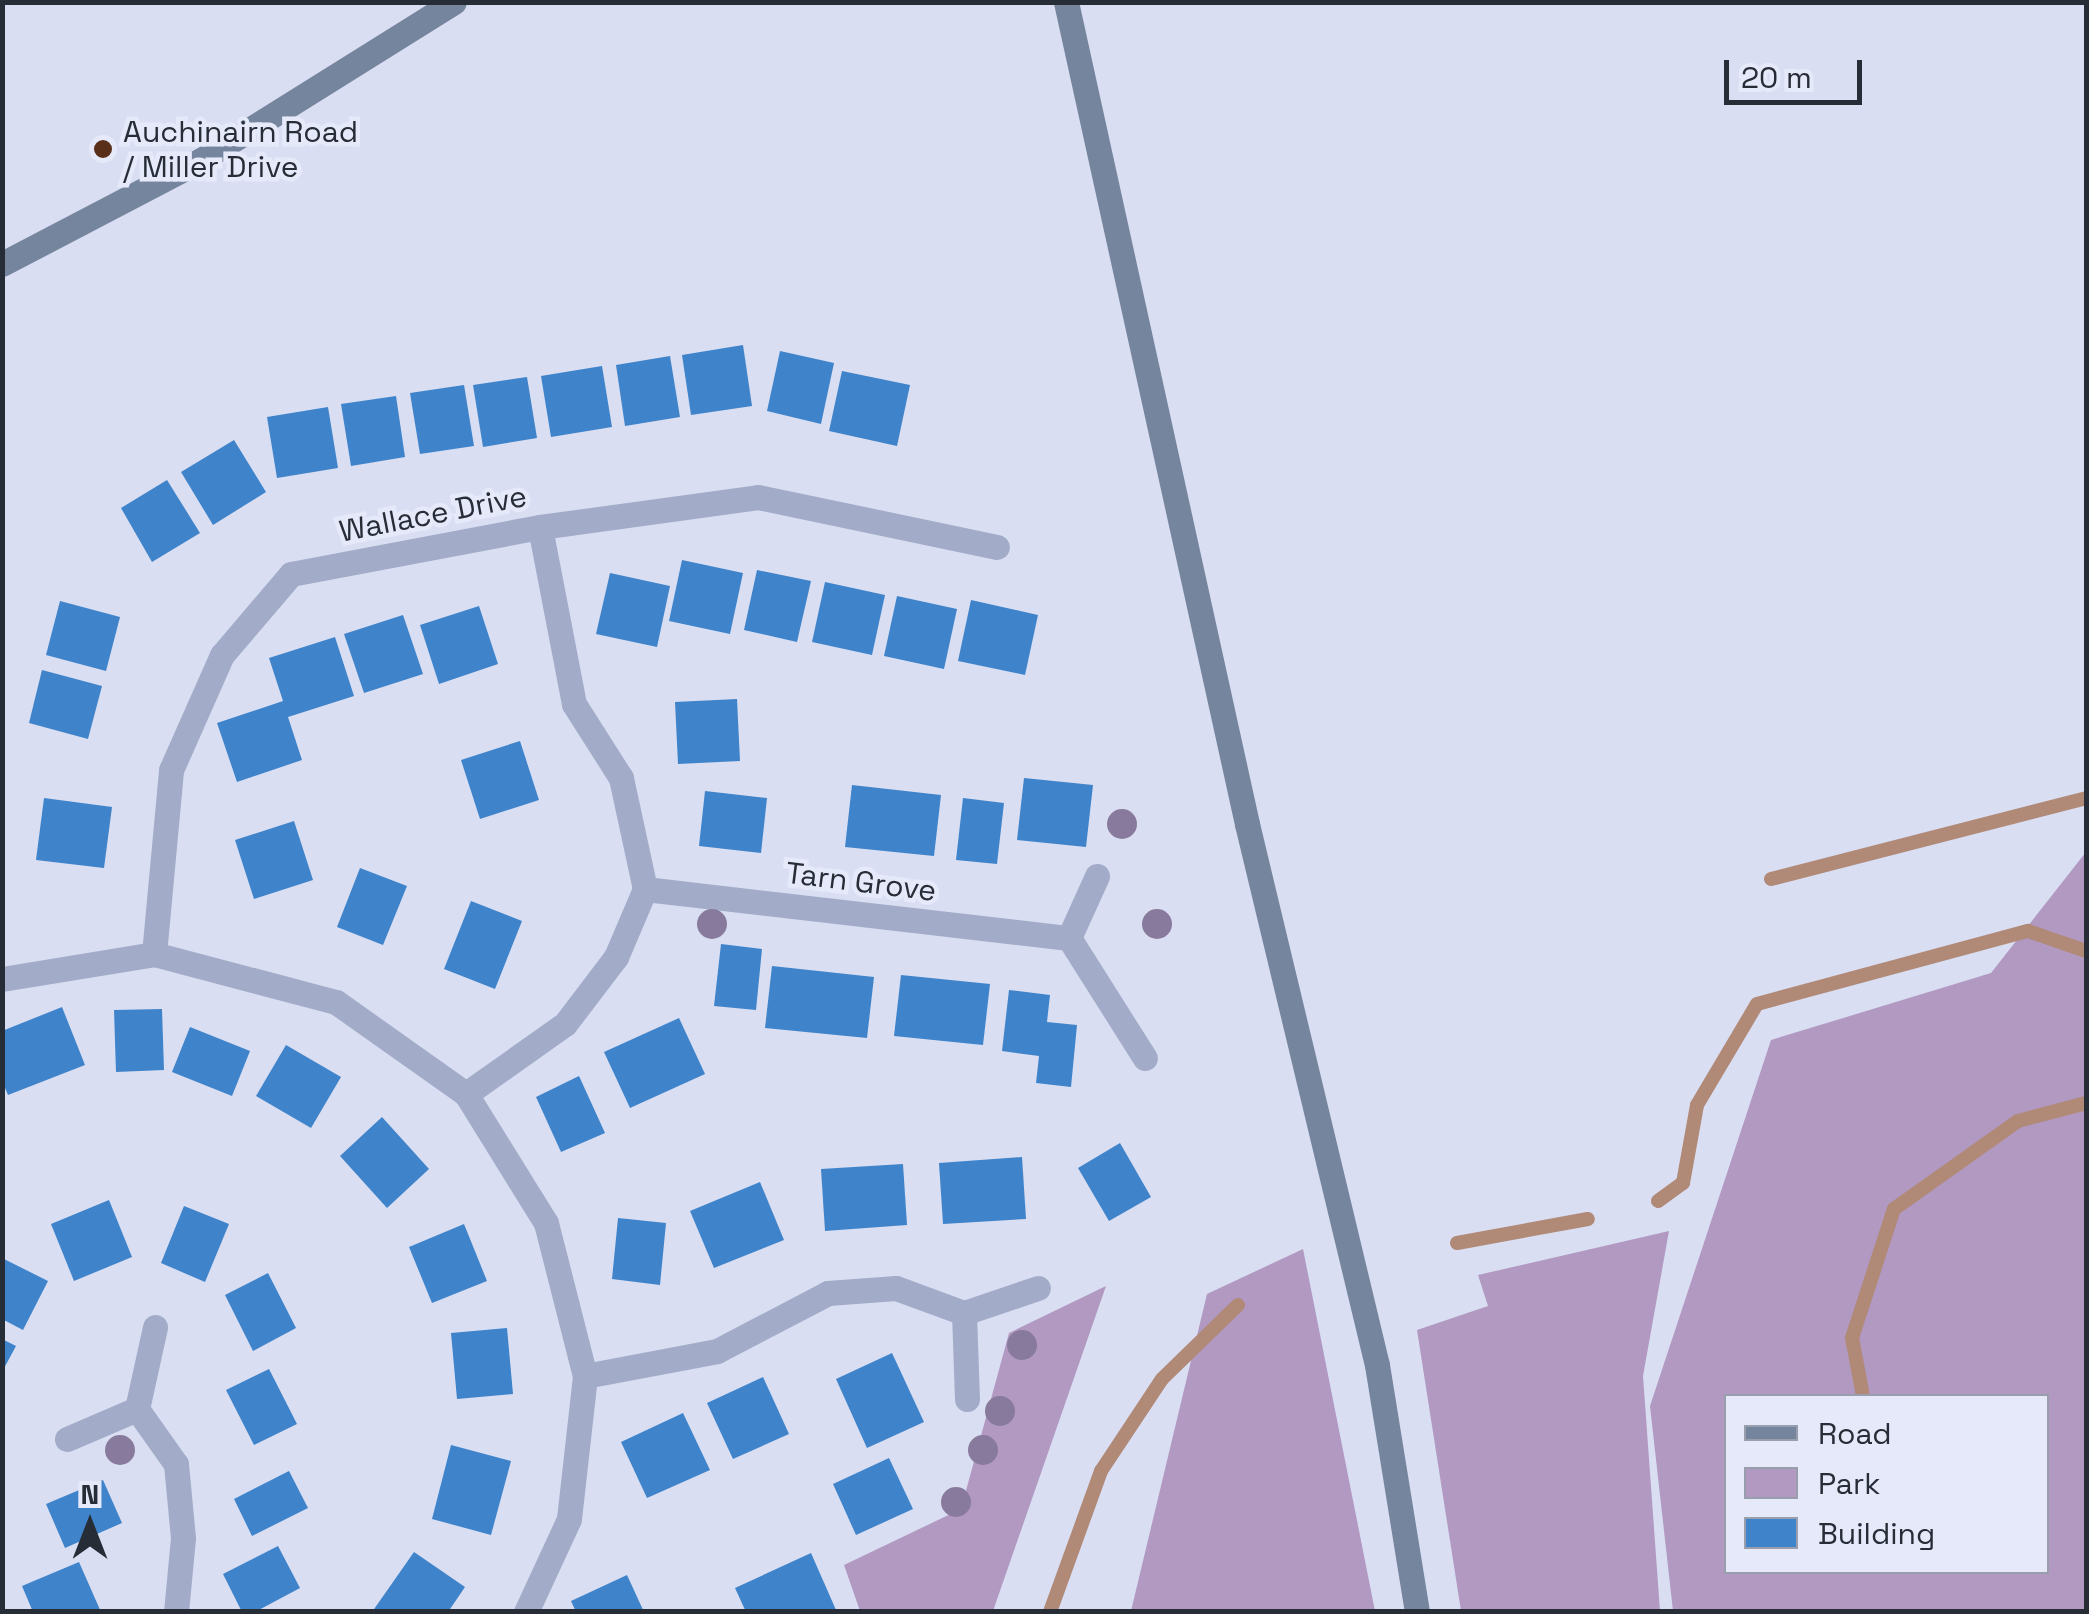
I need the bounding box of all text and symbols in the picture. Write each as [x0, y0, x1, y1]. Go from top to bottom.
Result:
scale bar [1729, 40, 1866, 102]
text: 20 m [1741, 58, 1812, 97]
place label: Auchinairn Road / Miller Drive [123, 114, 358, 184]
marker: Auchinairn Road / Miller Drive [92, 138, 114, 160]
street label: Wallace Drive [336, 478, 530, 550]
street label: Tarn Grove [784, 855, 938, 909]
legend [1724, 1394, 2049, 1574]
text: Road [1818, 1414, 1892, 1453]
text: Park [1818, 1464, 1880, 1503]
north arrow [40, 1474, 140, 1574]
text: N [81, 1476, 99, 1512]
text: Building [1818, 1514, 1935, 1553]

